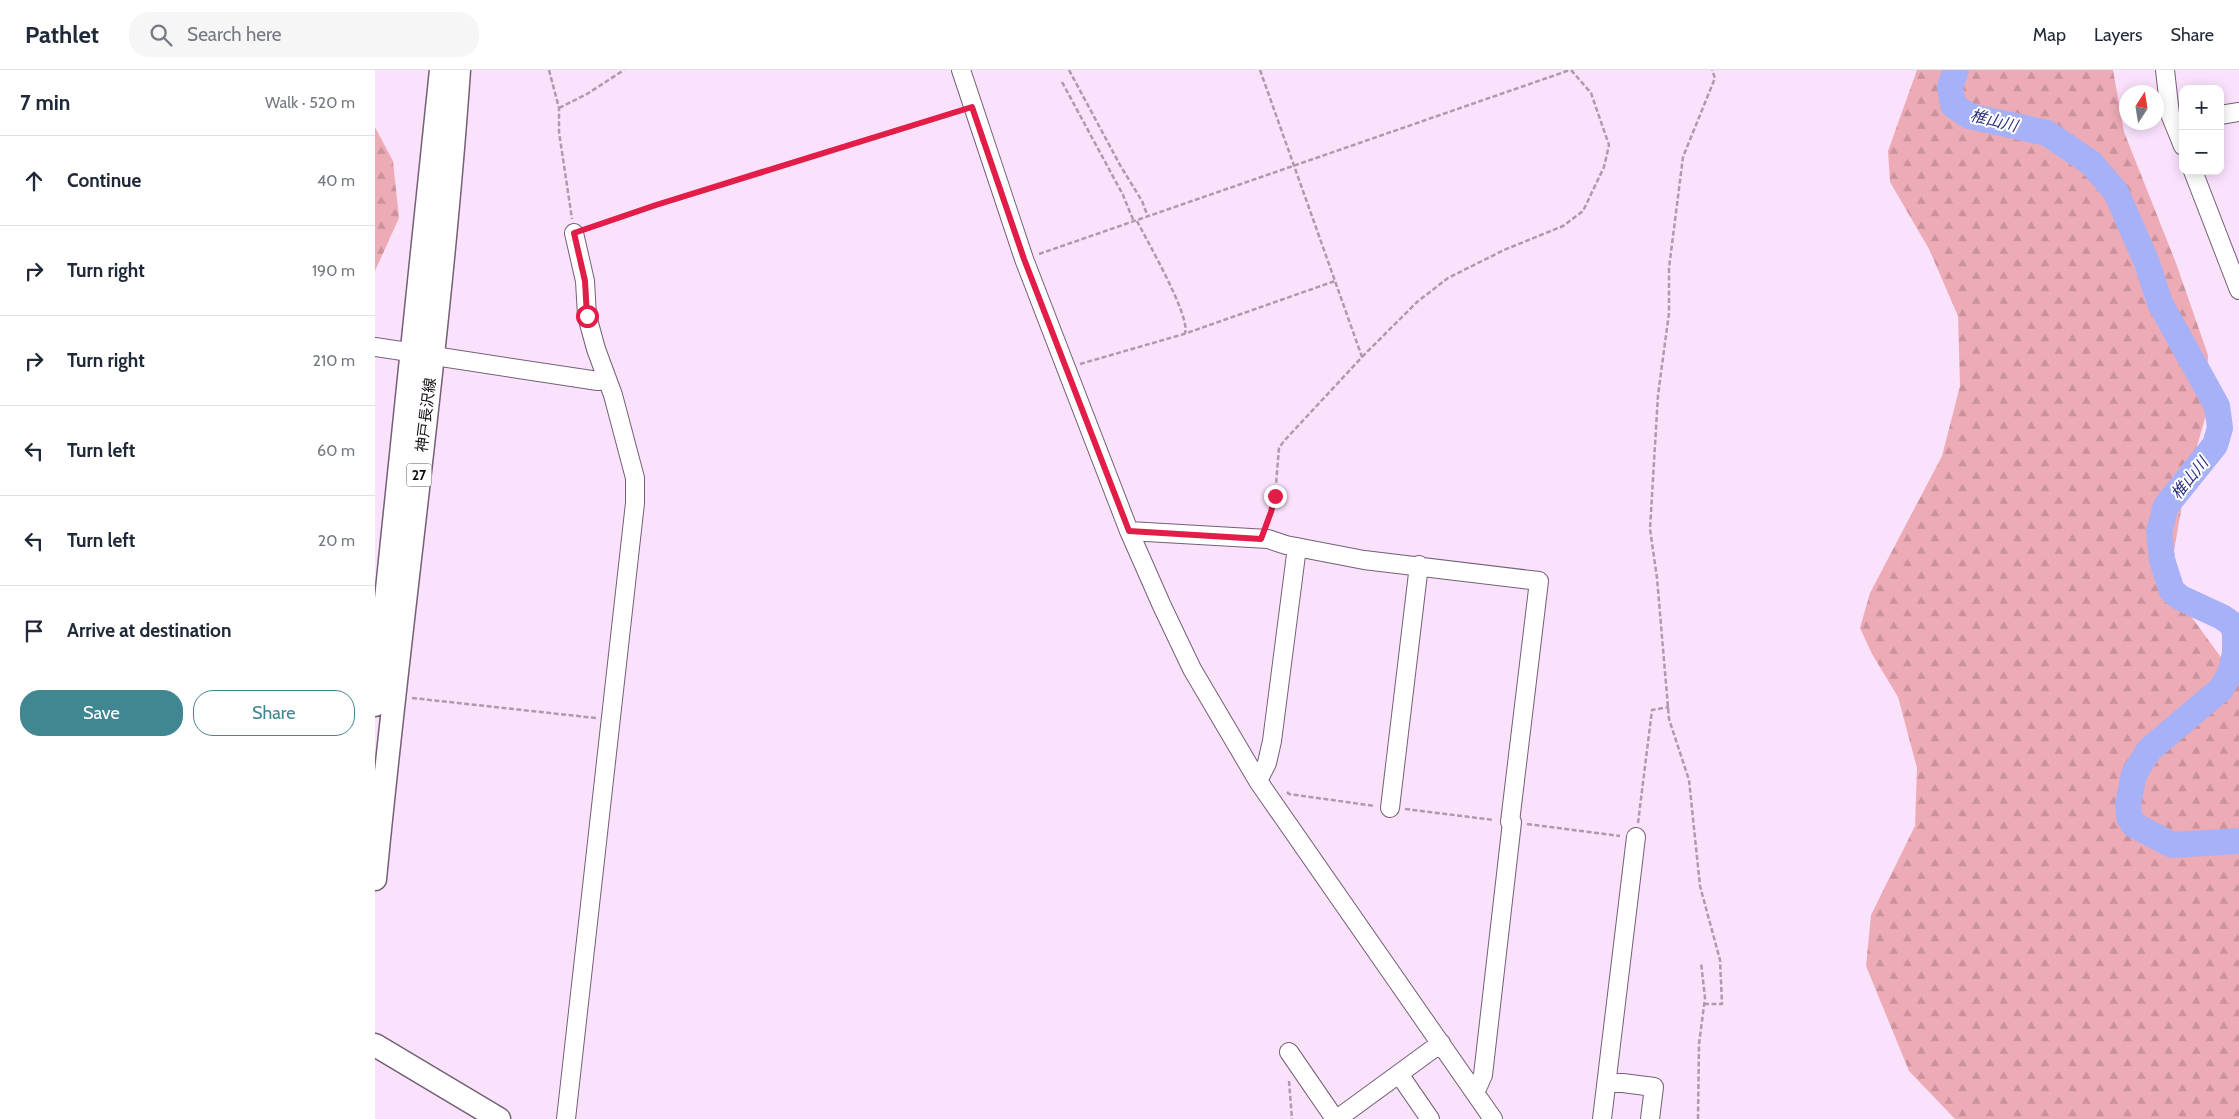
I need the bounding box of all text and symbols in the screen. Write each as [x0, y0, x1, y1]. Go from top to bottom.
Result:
search box [129, 12, 479, 57]
text: Pathlet [25, 20, 99, 49]
icon: search [147, 21, 175, 49]
text: Search here [187, 23, 281, 46]
text: Map [2033, 24, 2066, 46]
text: Layers [2094, 24, 2143, 46]
text: Share [2171, 24, 2214, 46]
north arrow [2119, 85, 2164, 130]
map controls [2179, 85, 2224, 175]
button: + [2179, 85, 2224, 130]
text: 7 min [20, 90, 70, 115]
text: Walk · 520 m [265, 93, 355, 112]
water label: 椎山川 [1968, 105, 2021, 136]
button: − [2179, 130, 2224, 175]
icon: ahead [20, 167, 48, 195]
text: Continue [67, 169, 141, 192]
text: 40 m [317, 171, 355, 190]
icon: right [20, 257, 48, 285]
text: Turn right [67, 259, 145, 282]
text: 190 m [312, 261, 355, 280]
route start [576, 305, 599, 328]
icon: right [20, 347, 48, 375]
text: Turn right [67, 349, 145, 372]
text: 210 m [313, 351, 355, 370]
street label: 神戸長沢線 [412, 377, 440, 453]
icon: left [20, 437, 48, 465]
text: Turn left [67, 439, 135, 462]
text: 60 m [317, 441, 355, 460]
water label: 椎山川 [2167, 452, 2213, 503]
road number: 27 [407, 464, 431, 486]
route end [1264, 485, 1287, 508]
icon: left [20, 527, 48, 555]
text: Turn left [67, 529, 135, 552]
text: 20 m [318, 531, 355, 550]
icon: arrive [20, 617, 48, 645]
text: Arrive at destination [67, 619, 231, 642]
button: Save [20, 690, 183, 736]
button: Share [193, 690, 355, 736]

